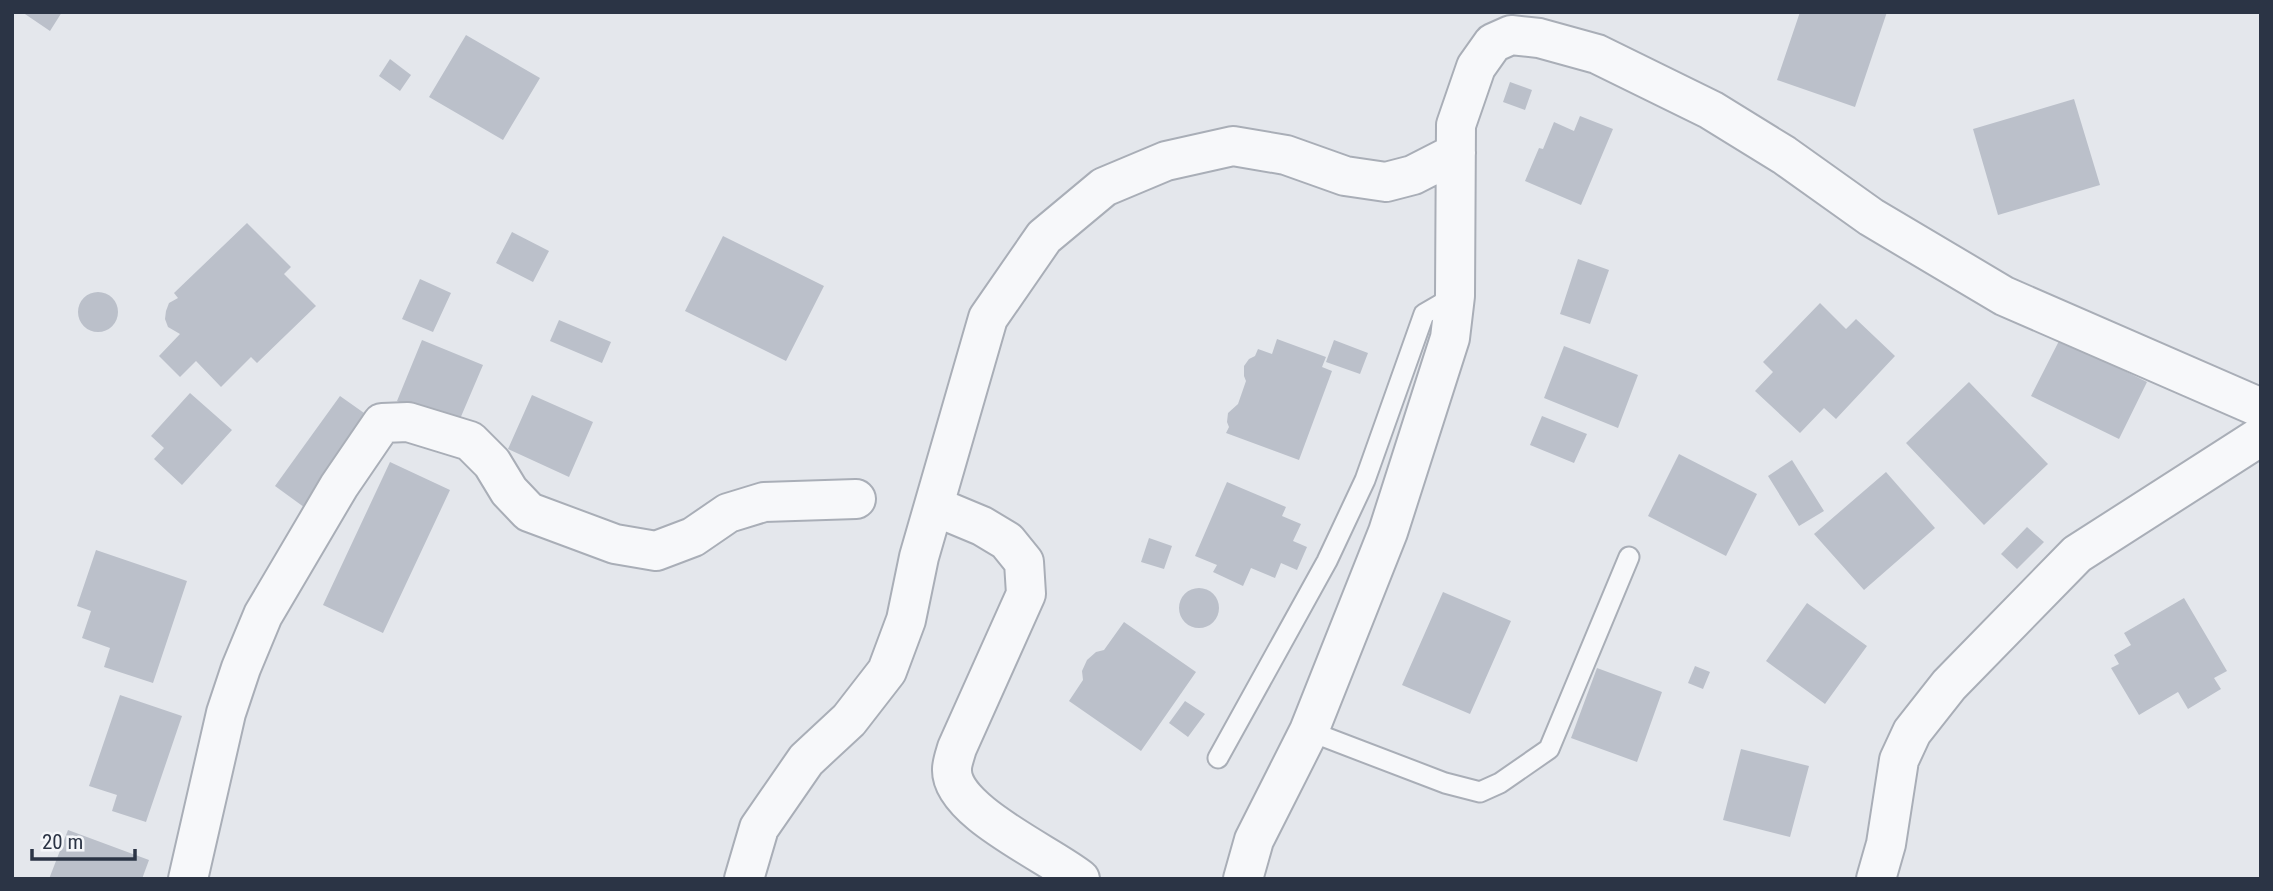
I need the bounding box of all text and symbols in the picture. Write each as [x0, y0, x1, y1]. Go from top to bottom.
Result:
scale bar [32, 818, 135, 862]
text: 20 m [42, 830, 83, 854]

